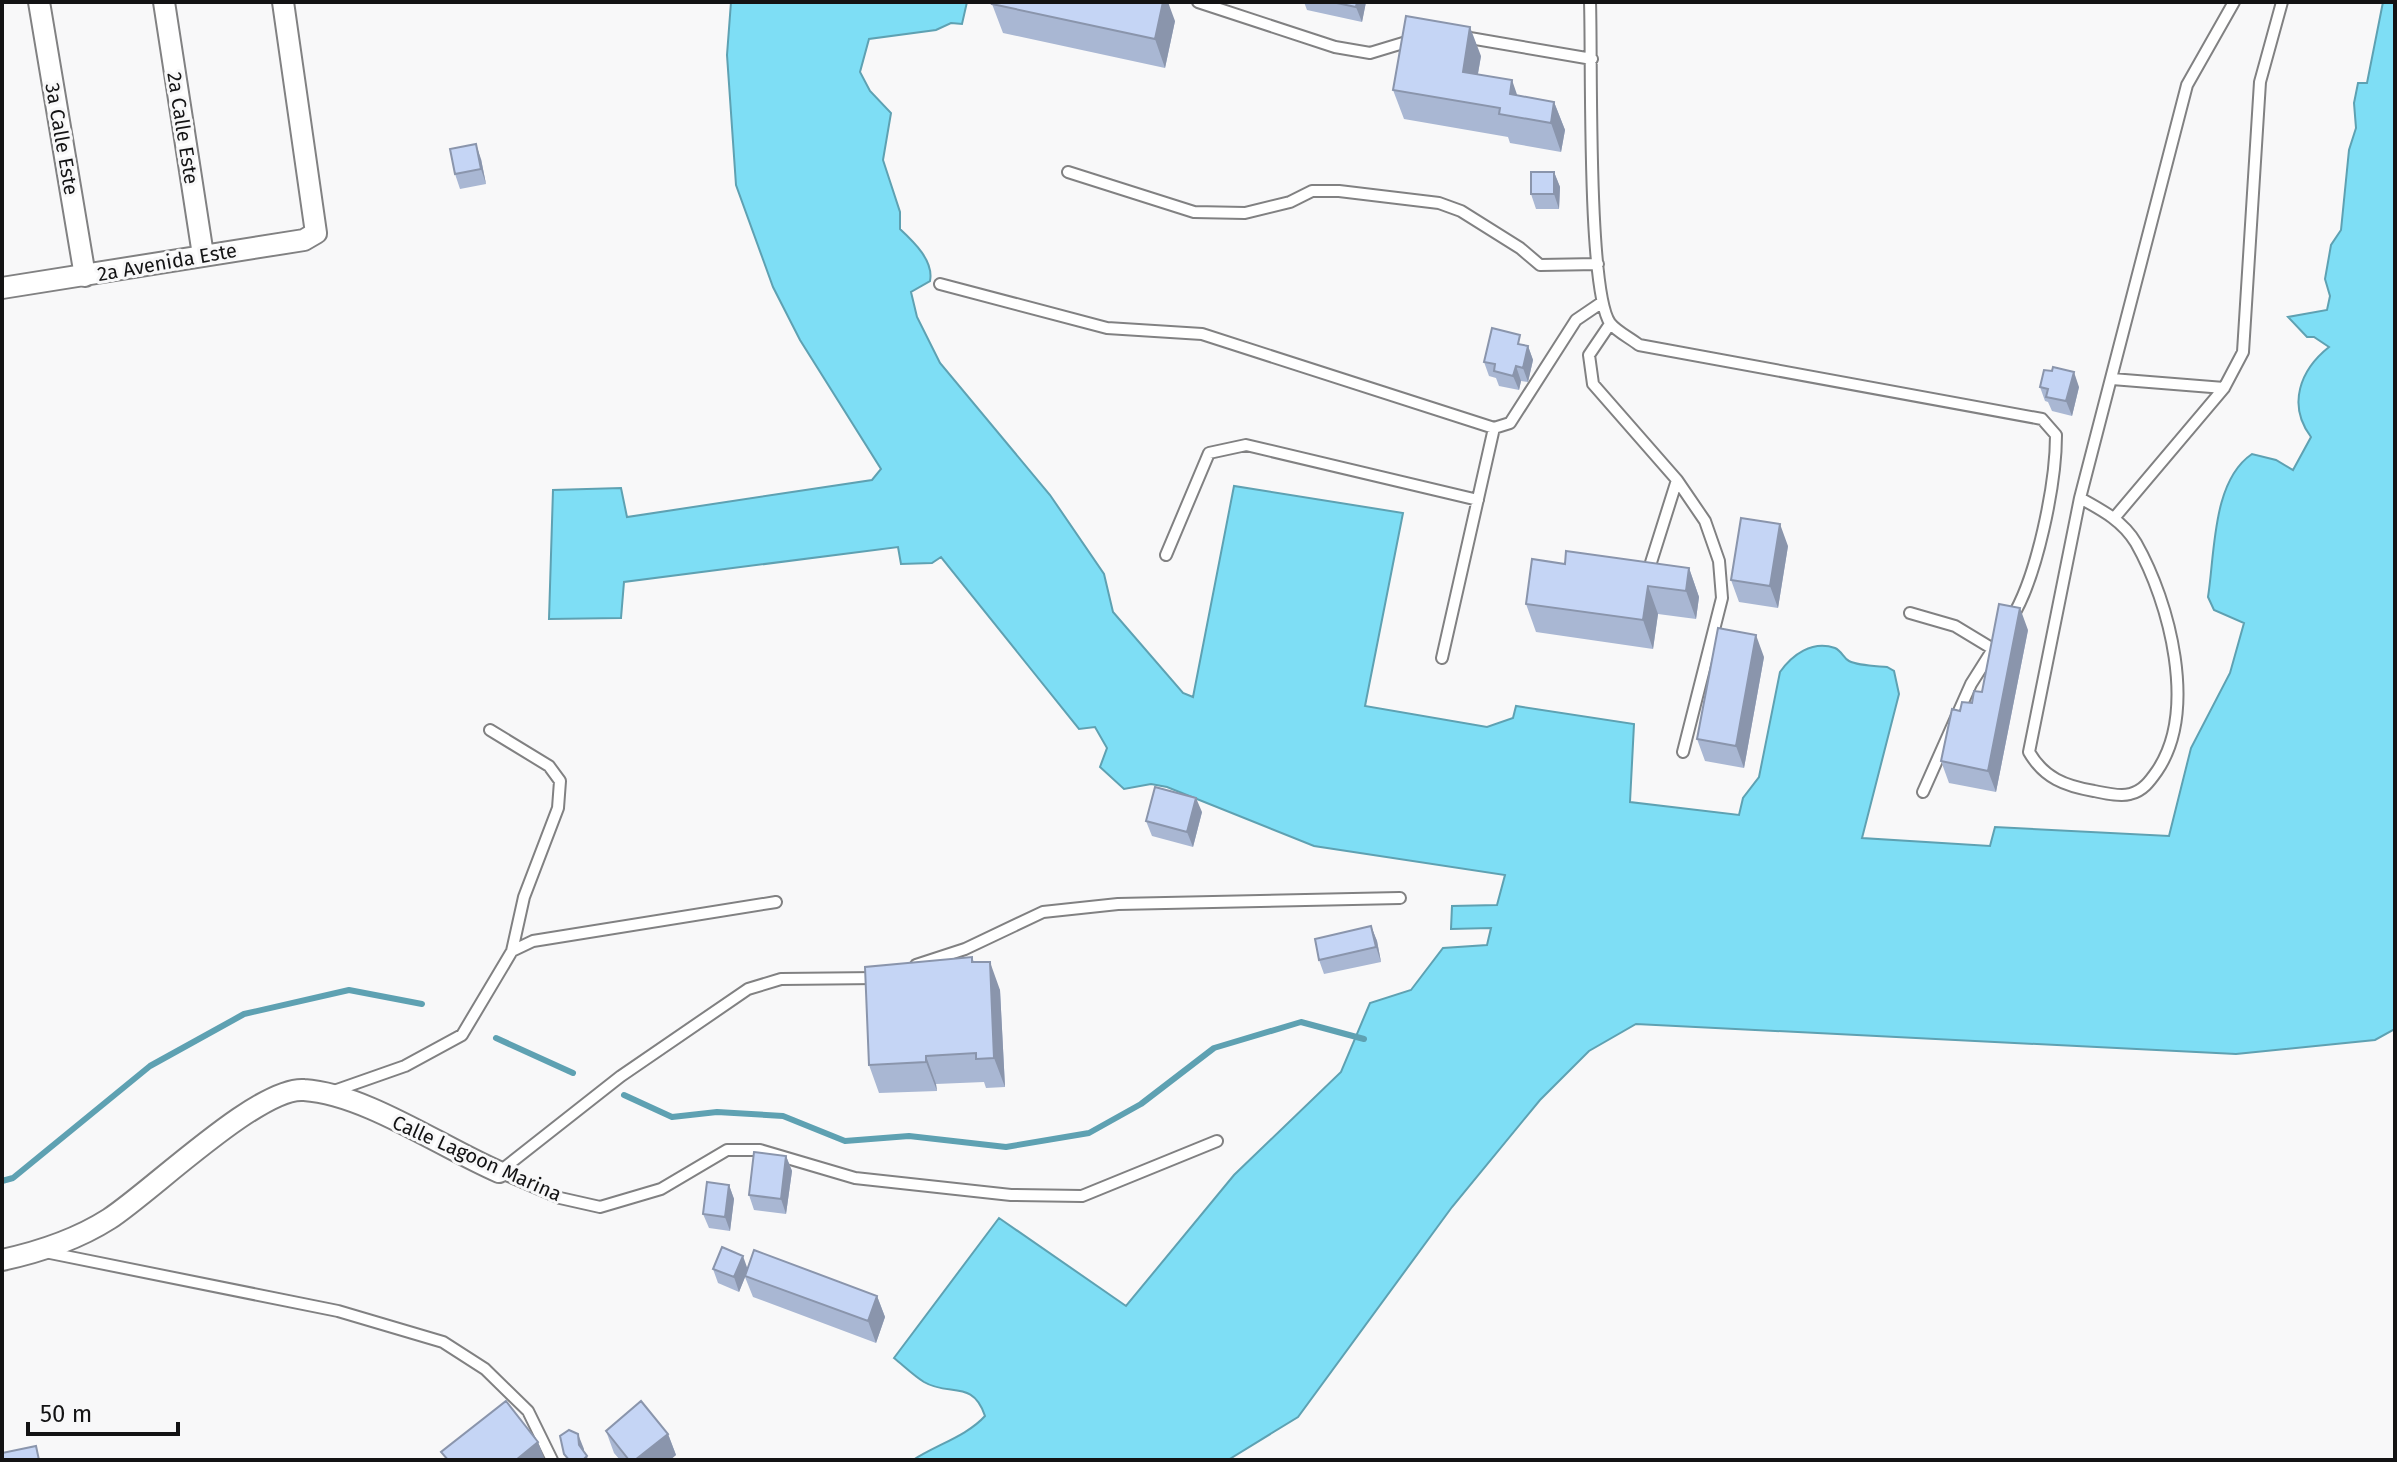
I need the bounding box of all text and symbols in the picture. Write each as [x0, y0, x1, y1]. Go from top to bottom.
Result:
street label: 2a Calle Este [162, 70, 204, 186]
street label: 3a Calle Este [40, 81, 84, 197]
street label: 2a Avenida Este [95, 238, 239, 286]
street label: Calle Lagoon Marina [389, 1110, 565, 1206]
scale bar [28, 1386, 178, 1436]
text: 50 m [40, 1400, 92, 1428]

